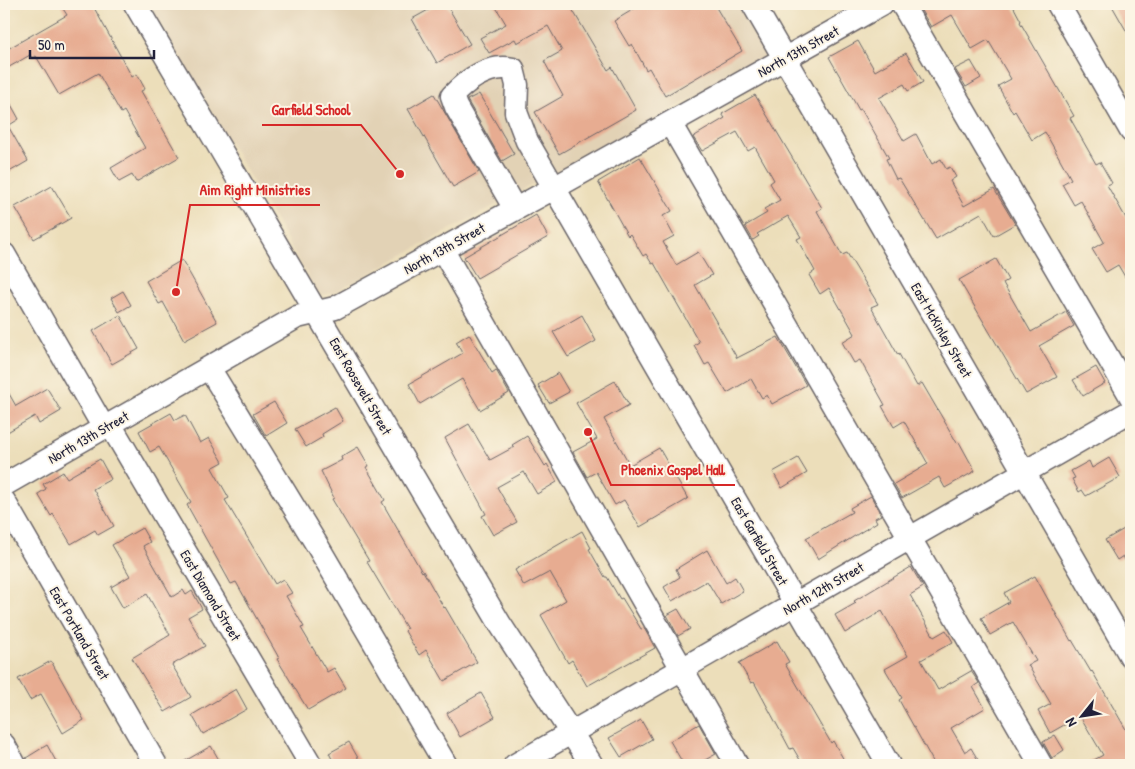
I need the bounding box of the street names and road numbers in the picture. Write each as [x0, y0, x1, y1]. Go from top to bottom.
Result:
street label: North 13th Street [754, 21, 842, 81]
street label: North 13th Street [400, 218, 488, 278]
street label: East McKinley Street [906, 279, 977, 382]
street label: East Roosevelt Street [325, 334, 397, 438]
street label: North 13th Street [44, 406, 132, 468]
street label: East Garfield Street [727, 493, 793, 589]
street label: East Diamond Street [176, 546, 246, 644]
street label: North 12th Street [779, 557, 867, 619]
street label: East Portland Street [46, 583, 114, 683]

